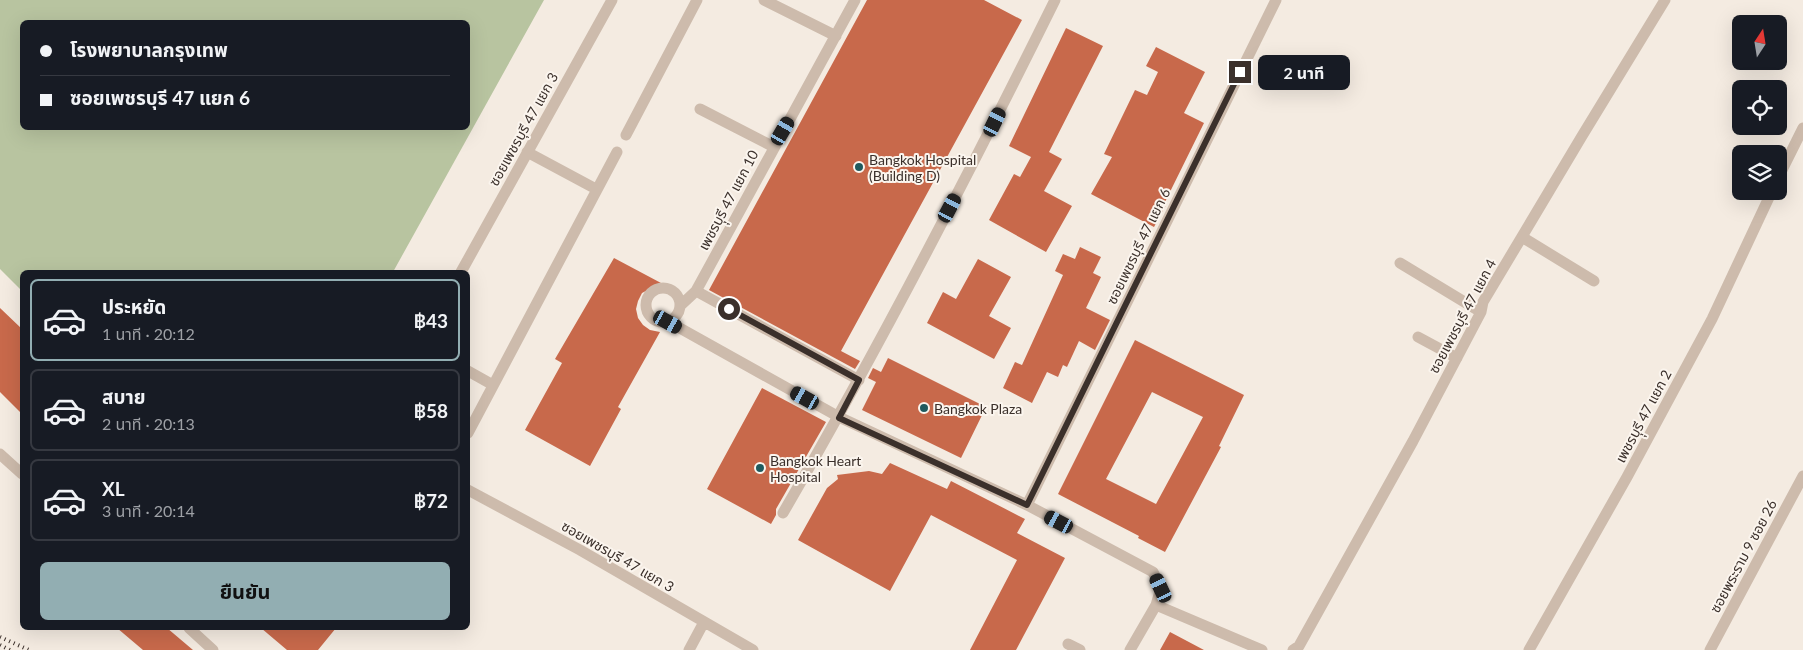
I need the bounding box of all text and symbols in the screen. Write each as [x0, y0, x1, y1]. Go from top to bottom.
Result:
north arrow [1732, 15, 1788, 70]
map controls [1732, 15, 1787, 200]
text: โรงพยาบาลกรุงเทพ [70, 38, 228, 61]
callout: 2 นาที [1258, 54, 1350, 90]
route end [1229, 61, 1251, 83]
text: 2 นาที [1284, 63, 1324, 82]
street label: ซอยเพชรบุรี 47 แยก 3 [485, 69, 562, 189]
button: locate [1732, 80, 1787, 135]
text: ซอยเพชรบุรี 47 แยก 6 [70, 86, 250, 109]
car [981, 105, 1008, 139]
car [769, 114, 796, 148]
button: layers [1732, 145, 1787, 200]
street label: เพชรบุุรี 47 แยก 10 [694, 147, 766, 255]
place label: Bangkok Hospital (Building D) [869, 151, 976, 184]
marker: Bangkok Hospital (Building D) [853, 161, 865, 173]
street label: ซอยเพชรบุรี 47 แยก 6 [1103, 185, 1174, 307]
car [936, 191, 963, 225]
street label: ซอยเพชรบุรี 47 แยก 4 [1425, 256, 1500, 376]
text: ประหยัด [102, 295, 166, 318]
icon: car [42, 298, 87, 343]
route start [718, 298, 740, 320]
car [651, 308, 684, 336]
text: ฿43 [413, 309, 448, 332]
text: 1 นาที · 20:12 [102, 324, 195, 343]
street label: เพชรบุุรี 47 แยก 2 [1611, 367, 1679, 468]
car [788, 384, 821, 412]
text: สบาย [102, 385, 146, 408]
icon: car [42, 388, 87, 433]
text: ฿58 [413, 399, 448, 422]
place label: Bangkok Plaza [934, 400, 1022, 417]
marker: Bangkok Plaza [918, 402, 930, 414]
text: 2 นาที · 20:13 [102, 414, 195, 433]
place label: Bangkok Heart Hospital [770, 452, 861, 485]
marker: Bangkok Heart Hospital [754, 462, 766, 474]
text: XL [102, 477, 125, 500]
icon: car [42, 478, 87, 523]
text: ฿72 [413, 489, 448, 512]
street label: ซอยพระราม 9 ซอย 26 [1706, 496, 1780, 616]
text: 3 นาที · 20:14 [102, 501, 195, 520]
car [1042, 508, 1075, 536]
street label: ซอยเพชรบุรี 47 แยก 3 [558, 517, 677, 596]
button: ยืนยัน [40, 562, 450, 620]
car [1147, 571, 1174, 605]

